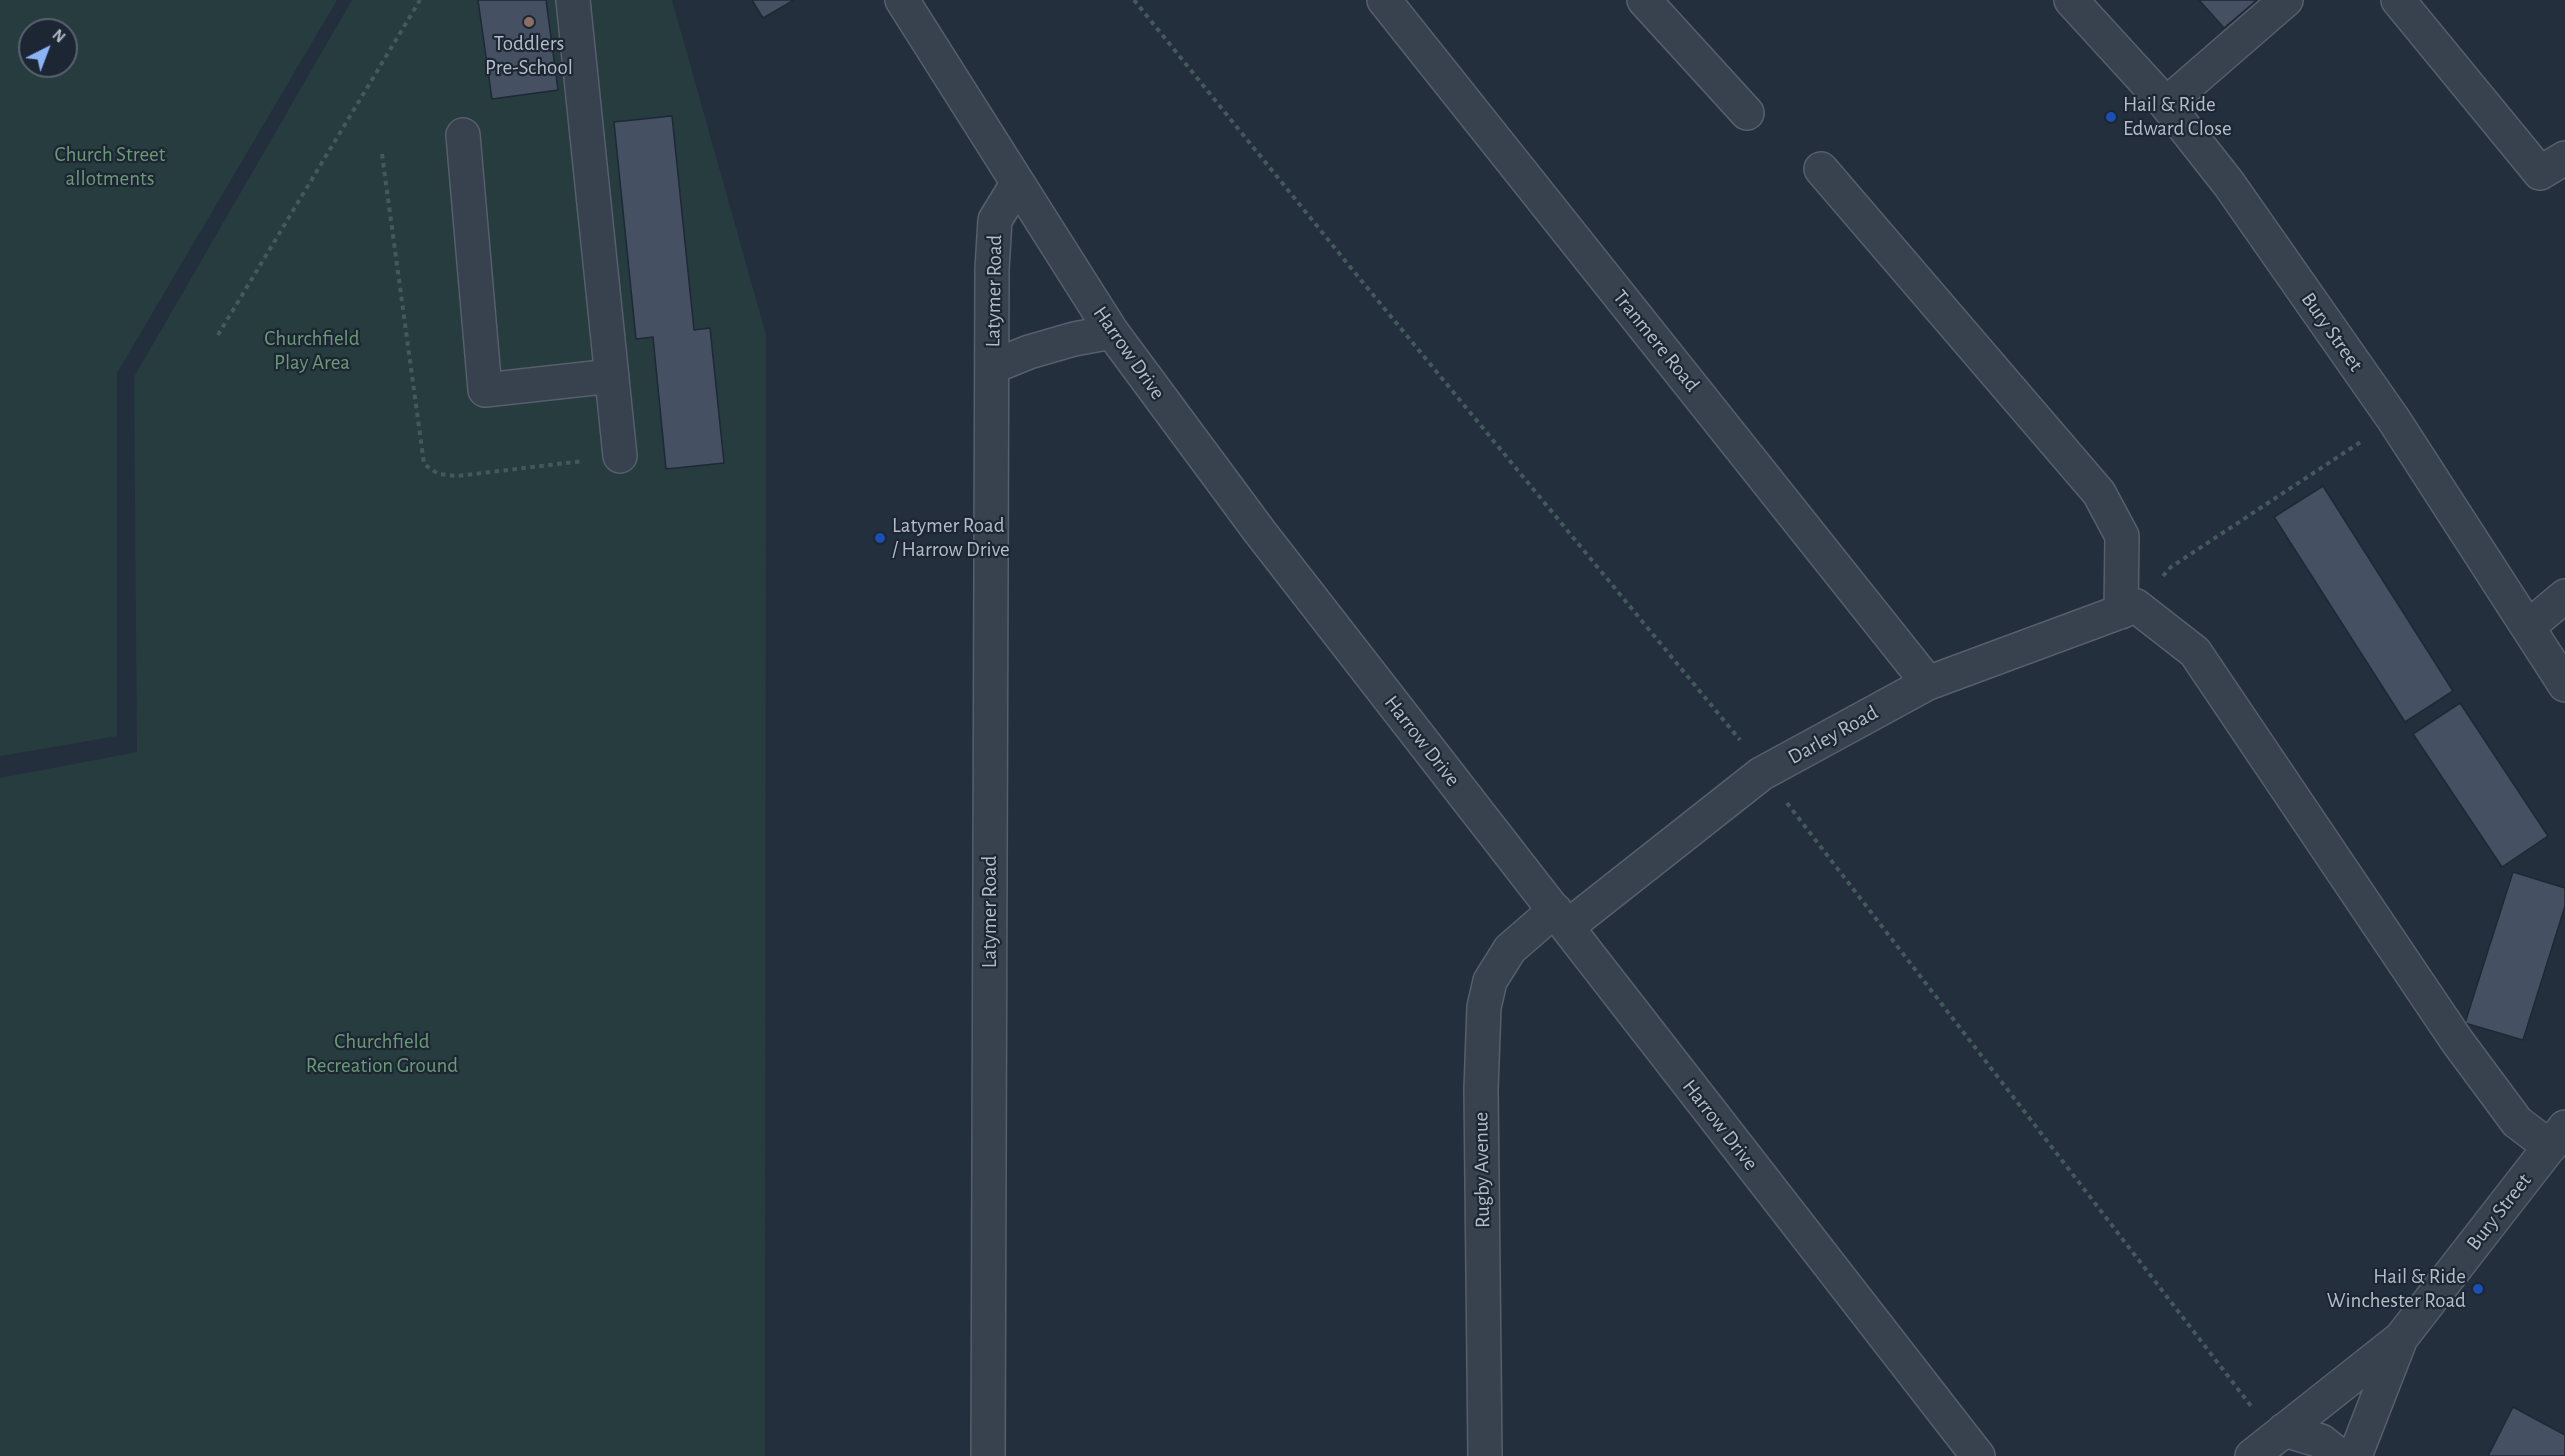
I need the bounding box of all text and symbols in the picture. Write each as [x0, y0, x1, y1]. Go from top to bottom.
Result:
marker: Toddlers Pre-School [522, 15, 536, 29]
north arrow [18, 18, 78, 78]
text: N [49, 26, 68, 46]
place label: Toddlers Pre-School [485, 31, 573, 81]
place label: Hail & Ride Edward Close [2123, 92, 2232, 142]
marker: Hail & Ride Edward Close [2104, 110, 2118, 124]
park label: Church Street allotments [54, 142, 166, 192]
street label: Latymer Road [980, 234, 1008, 348]
street label: Tranmere Road [1607, 285, 1705, 397]
street label: Bury Street [2296, 288, 2368, 376]
street label: Harrow Drive [1088, 301, 1170, 405]
park label: Churchfield Play Area [264, 326, 360, 376]
place label: Latymer Road / Harrow Drive [892, 513, 1010, 563]
marker: Latymer Road / Harrow Drive [873, 531, 887, 545]
street label: Harrow Drive [1379, 691, 1465, 791]
street label: Darley Road [1784, 700, 1882, 770]
street label: Latymer Road [977, 856, 1003, 968]
park label: Churchfield Recreation Ground [306, 1029, 458, 1079]
street label: Harrow Drive [1677, 1075, 1763, 1175]
street label: Rugby Avenue [1468, 1112, 1496, 1228]
street label: Bury Street [2461, 1169, 2537, 1255]
place label: Hail & Ride Winchester Road [2327, 1264, 2466, 1314]
marker: Hail & Ride Winchester Road [2471, 1282, 2485, 1296]

